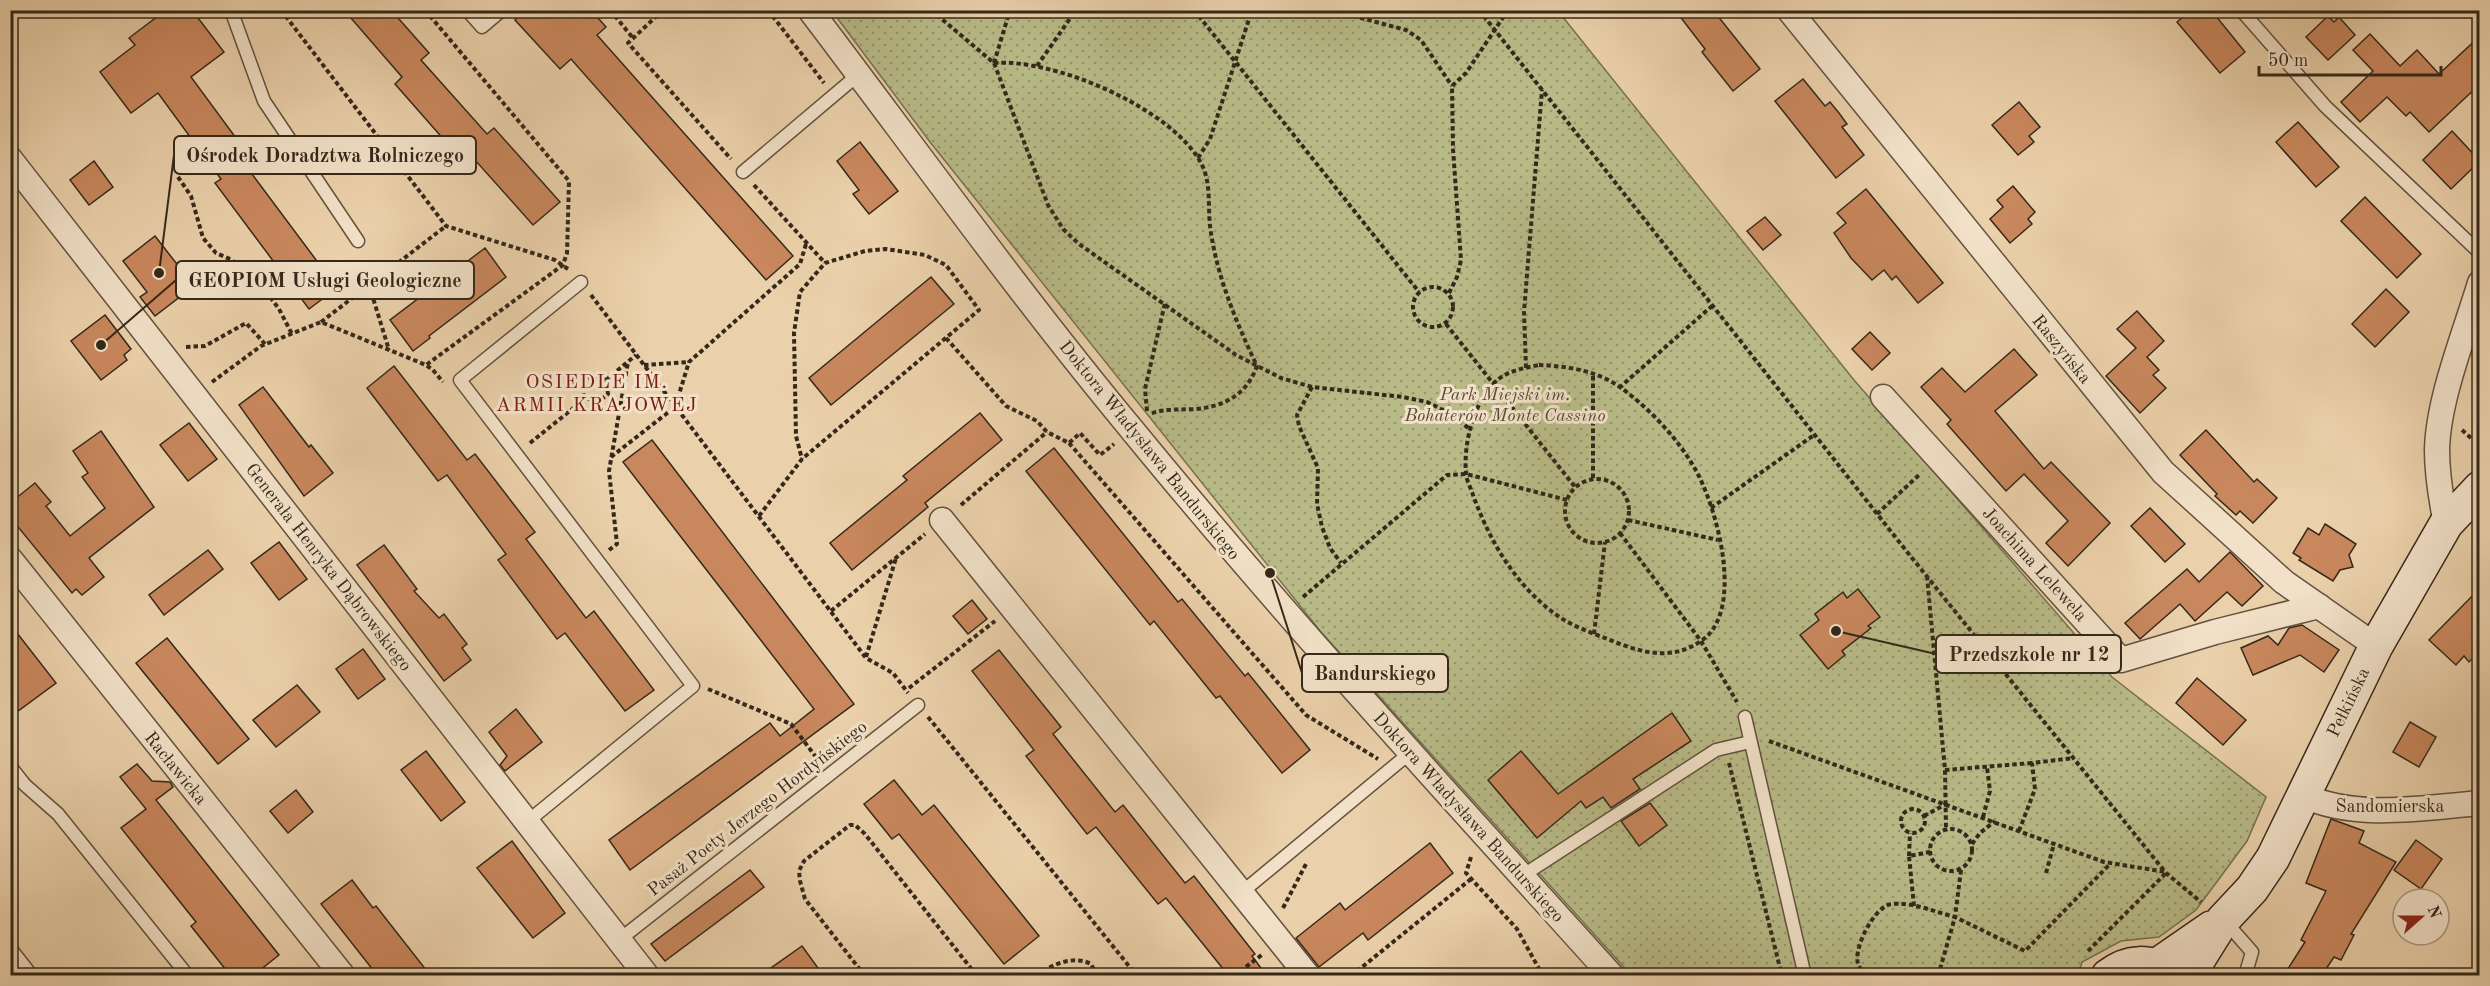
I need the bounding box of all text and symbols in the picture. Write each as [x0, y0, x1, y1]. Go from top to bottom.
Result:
scale bar [2259, 39, 2440, 77]
text: 50 m [2268, 52, 2308, 70]
callout: Ośrodek Doradztwa Rolniczego [174, 136, 476, 174]
text: Ośrodek Doradztwa Rolniczego [186, 147, 464, 167]
callout: GEOPIOM Usługi Geologiczne [176, 261, 474, 299]
text: GEOPIOM Usługi Geologiczne [188, 272, 462, 292]
street label: Raszyńska [2028, 312, 2094, 388]
street label: Doktora Władysława Bandurskiego [1055, 338, 1243, 564]
district label: OSIEDLE IM. ARMII KRAJOWEJ [496, 373, 698, 416]
park label: Park Miejski im. Bohaterów Monte Cassino [1403, 386, 1606, 425]
street label: Generała Henryka Dąbrowskiego [242, 460, 415, 675]
street label: Joachima Lelewela [1978, 504, 2090, 625]
callout: Przedszkole nr 12 [1936, 635, 2121, 673]
text: Przedszkole nr 12 [1949, 646, 2110, 666]
callout: Bandurskiego [1302, 654, 1448, 692]
text: Bandurskiego [1314, 665, 1436, 685]
street label: Pełkińska [2324, 665, 2373, 740]
street label: Doktora Władysława Bandurskiego [1369, 709, 1567, 926]
street label: Pasaż Poety Jerzego Hordyńskiego [645, 718, 871, 900]
street label: Racławicka [141, 729, 210, 809]
street label: Sandomierska [2336, 798, 2445, 816]
north arrow [2391, 887, 2451, 947]
text: N [2423, 904, 2443, 922]

